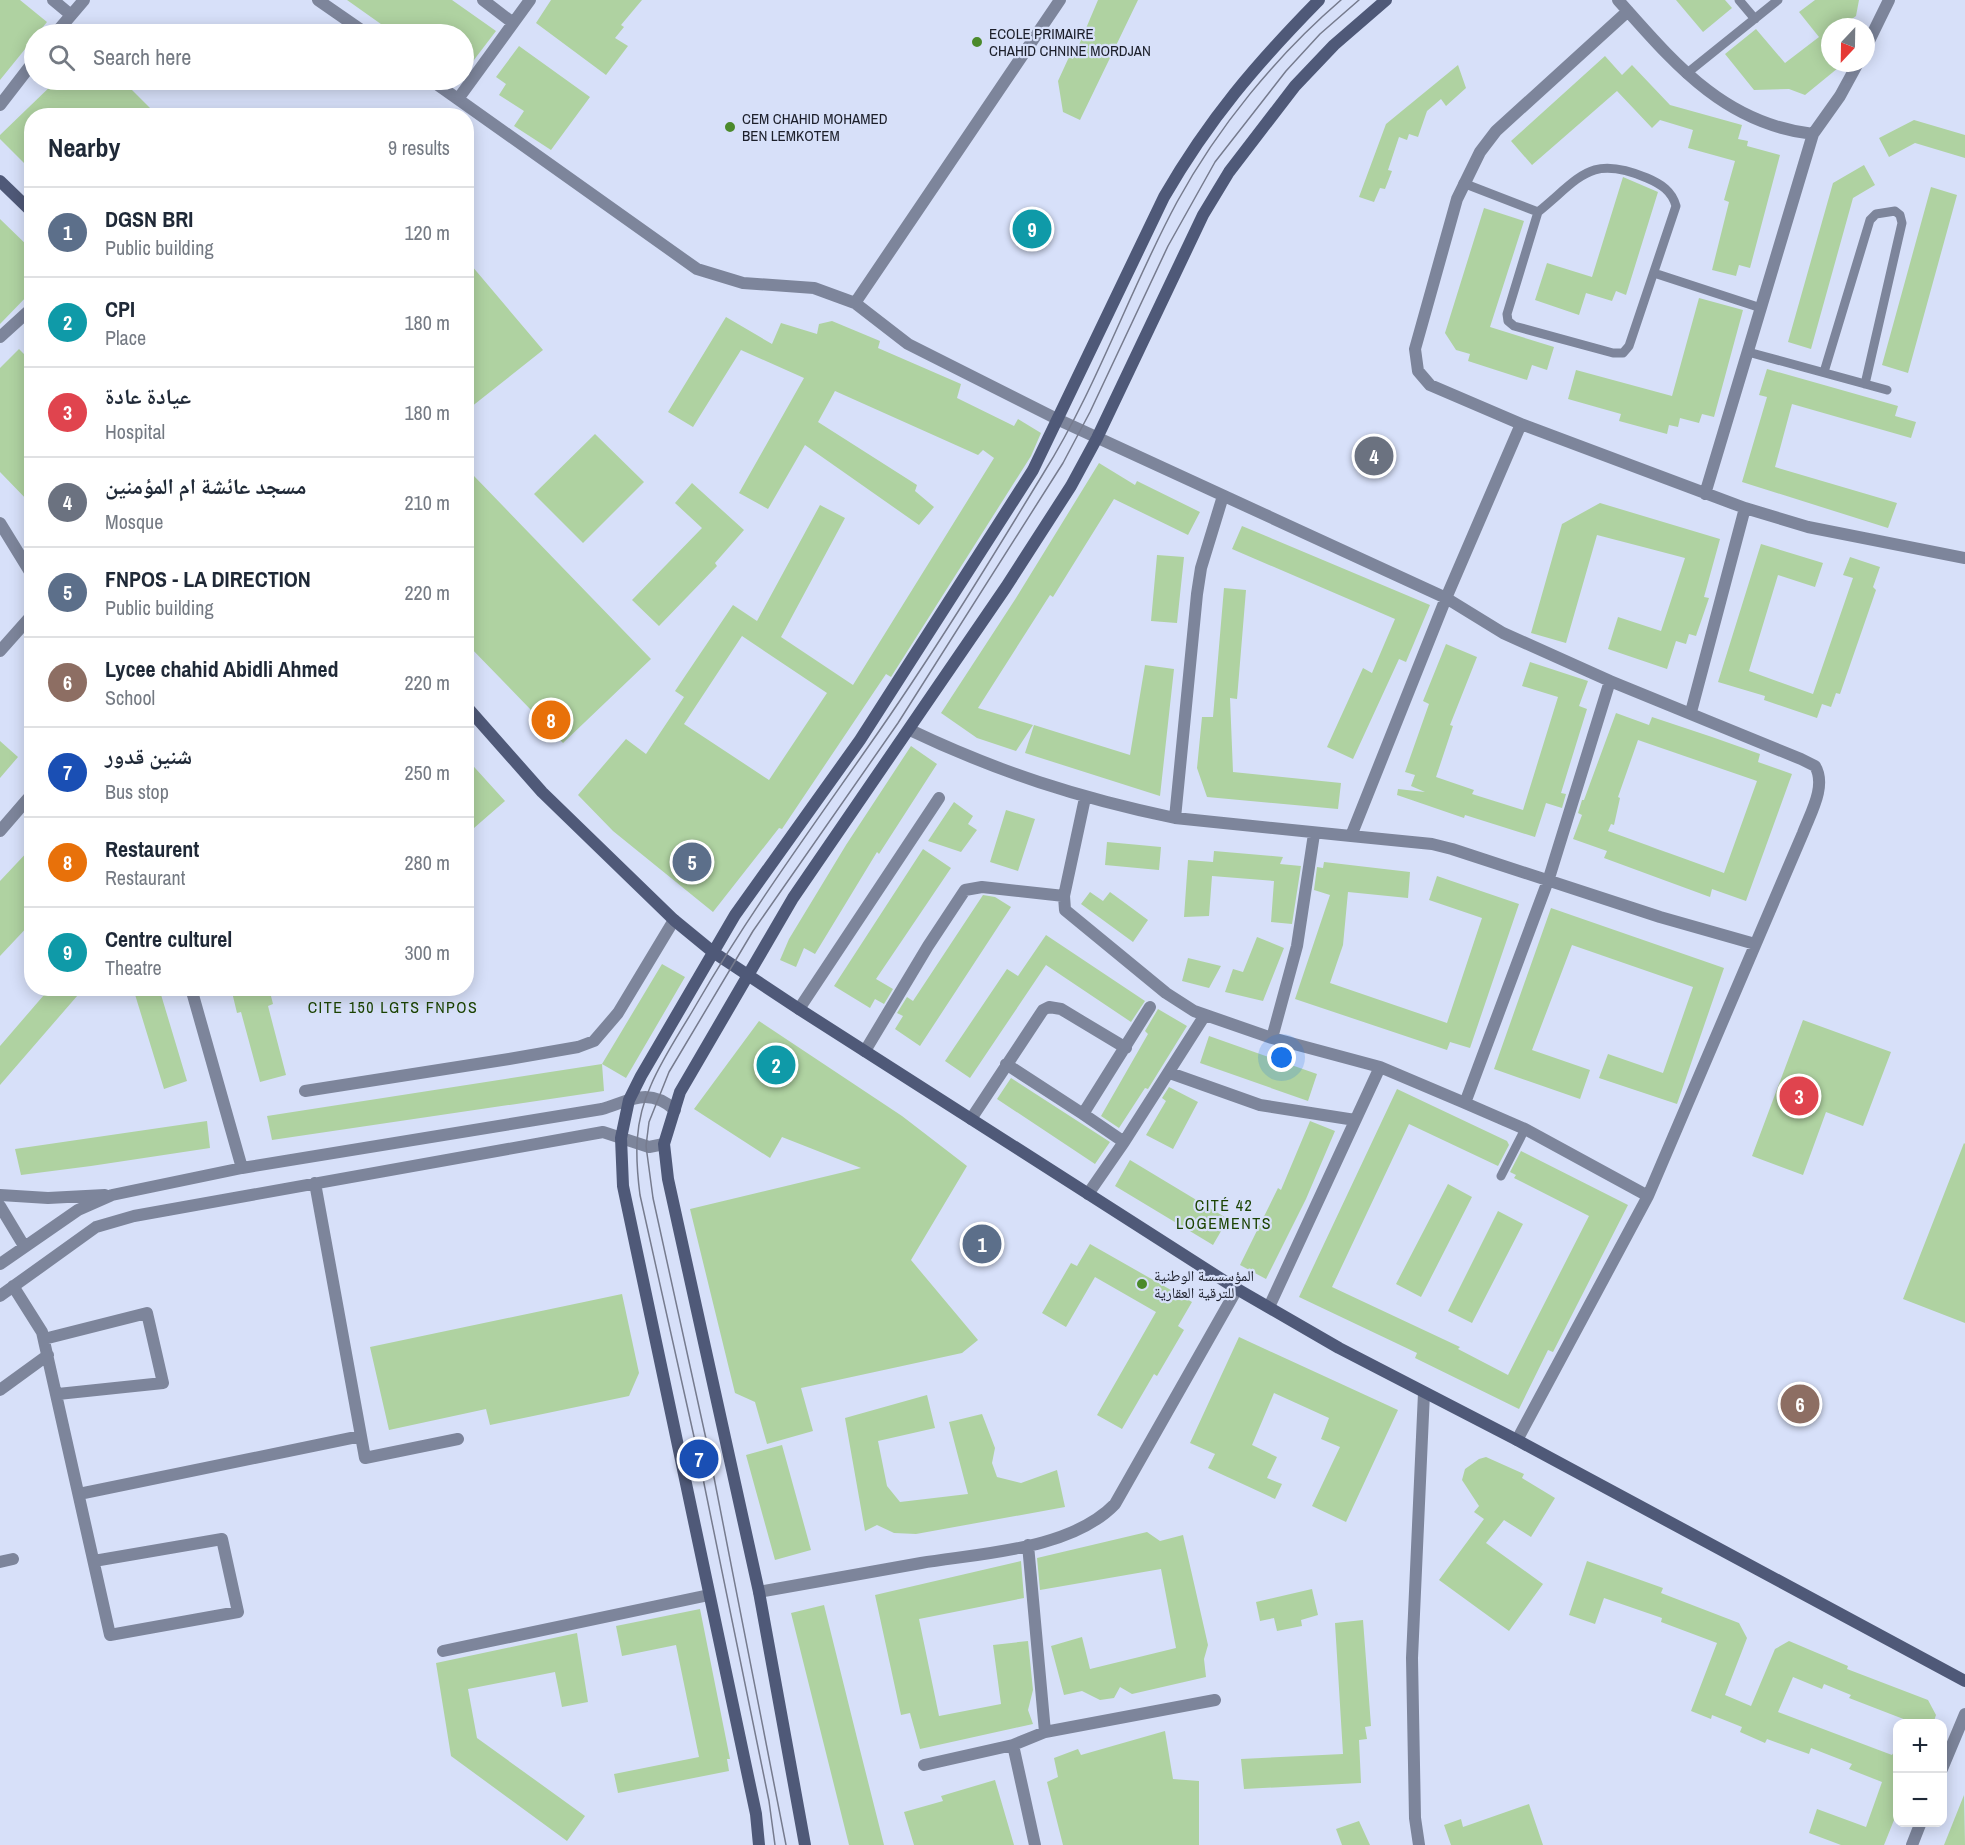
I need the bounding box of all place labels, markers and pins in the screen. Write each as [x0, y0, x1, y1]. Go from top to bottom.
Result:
place label: ECOLE PRIMAIRE CHAHID CHNINE MORDJAN [989, 23, 1151, 61]
marker: ECOLE PRIMAIRE CHAHID CHNINE MORDJAN [970, 35, 984, 49]
place label: CEM CHAHID MOHAMED BEN LEMKOTEM [742, 108, 888, 146]
marker: CEM CHAHID MOHAMED BEN LEMKOTEM [723, 120, 737, 134]
pin: 9 [1012, 206, 1052, 252]
pin: 4 [1354, 434, 1394, 478]
pin: 8 [532, 698, 570, 742]
pin: 5 [672, 840, 712, 884]
pin: 2 [756, 1042, 796, 1088]
pin: 3 [1780, 1074, 1818, 1118]
pin: 1 [962, 1222, 1002, 1266]
place label: المؤسسسة الوطنية للترقية العقارية [1154, 1265, 1254, 1303]
marker: المؤسسسة الوطنية للترقية العقارية [1135, 1277, 1149, 1291]
pin: 6 [1780, 1382, 1820, 1426]
pin: 7 [680, 1436, 718, 1482]

